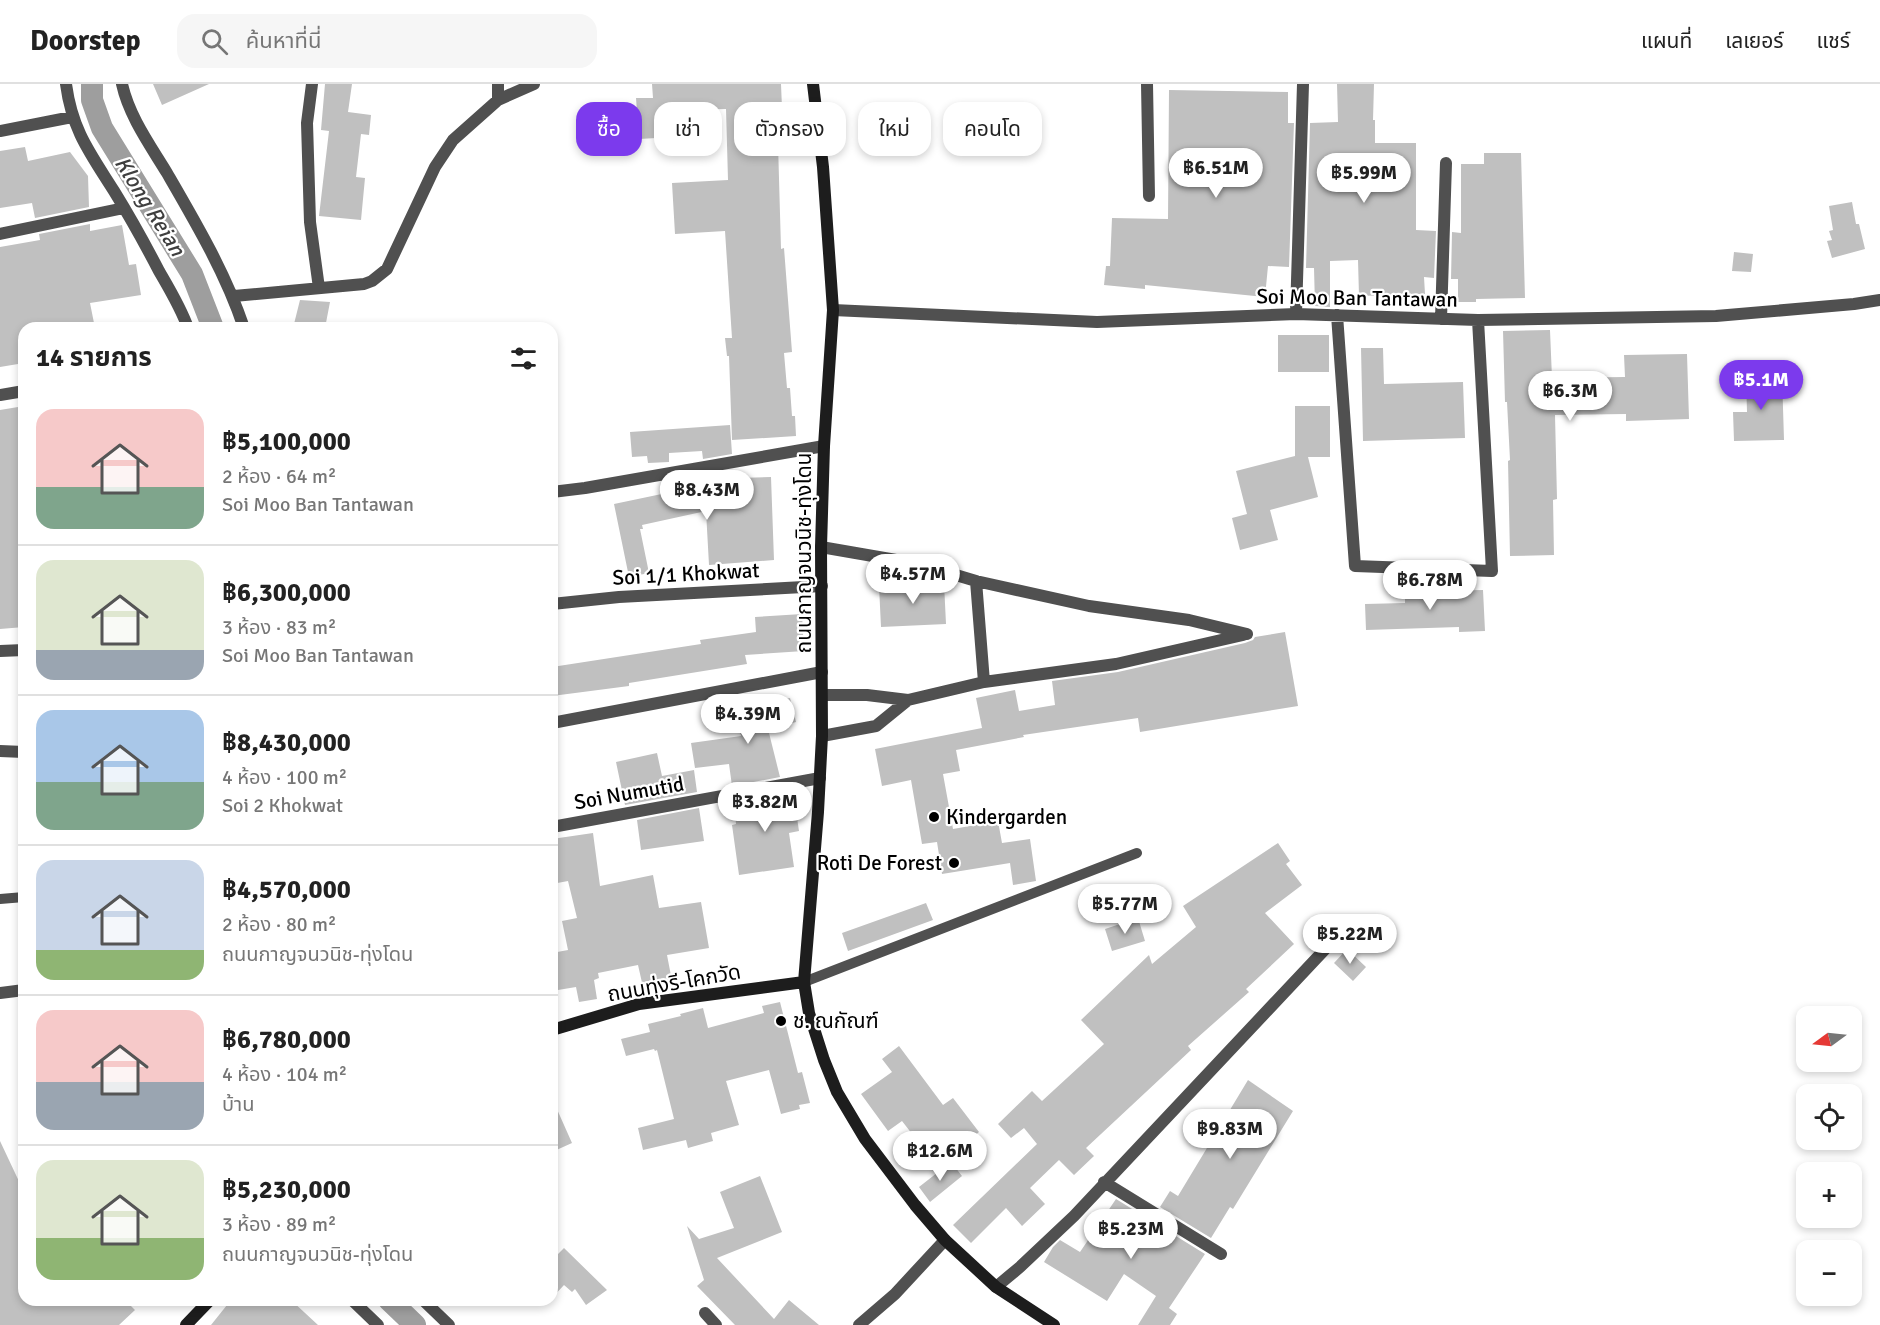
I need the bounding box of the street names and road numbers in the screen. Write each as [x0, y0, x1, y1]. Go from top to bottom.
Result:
street label: Soi Moo Ban Tantawan [1256, 283, 1458, 313]
street label: ถนนกาญจนวนิช-ทุ่งโดน [791, 453, 817, 653]
street label: Soi 1/1 Khokwat [612, 557, 760, 591]
street label: Soi Numutid [572, 771, 686, 815]
street label: ถนนทุ่งรี-โคกวัด [605, 958, 743, 1008]

